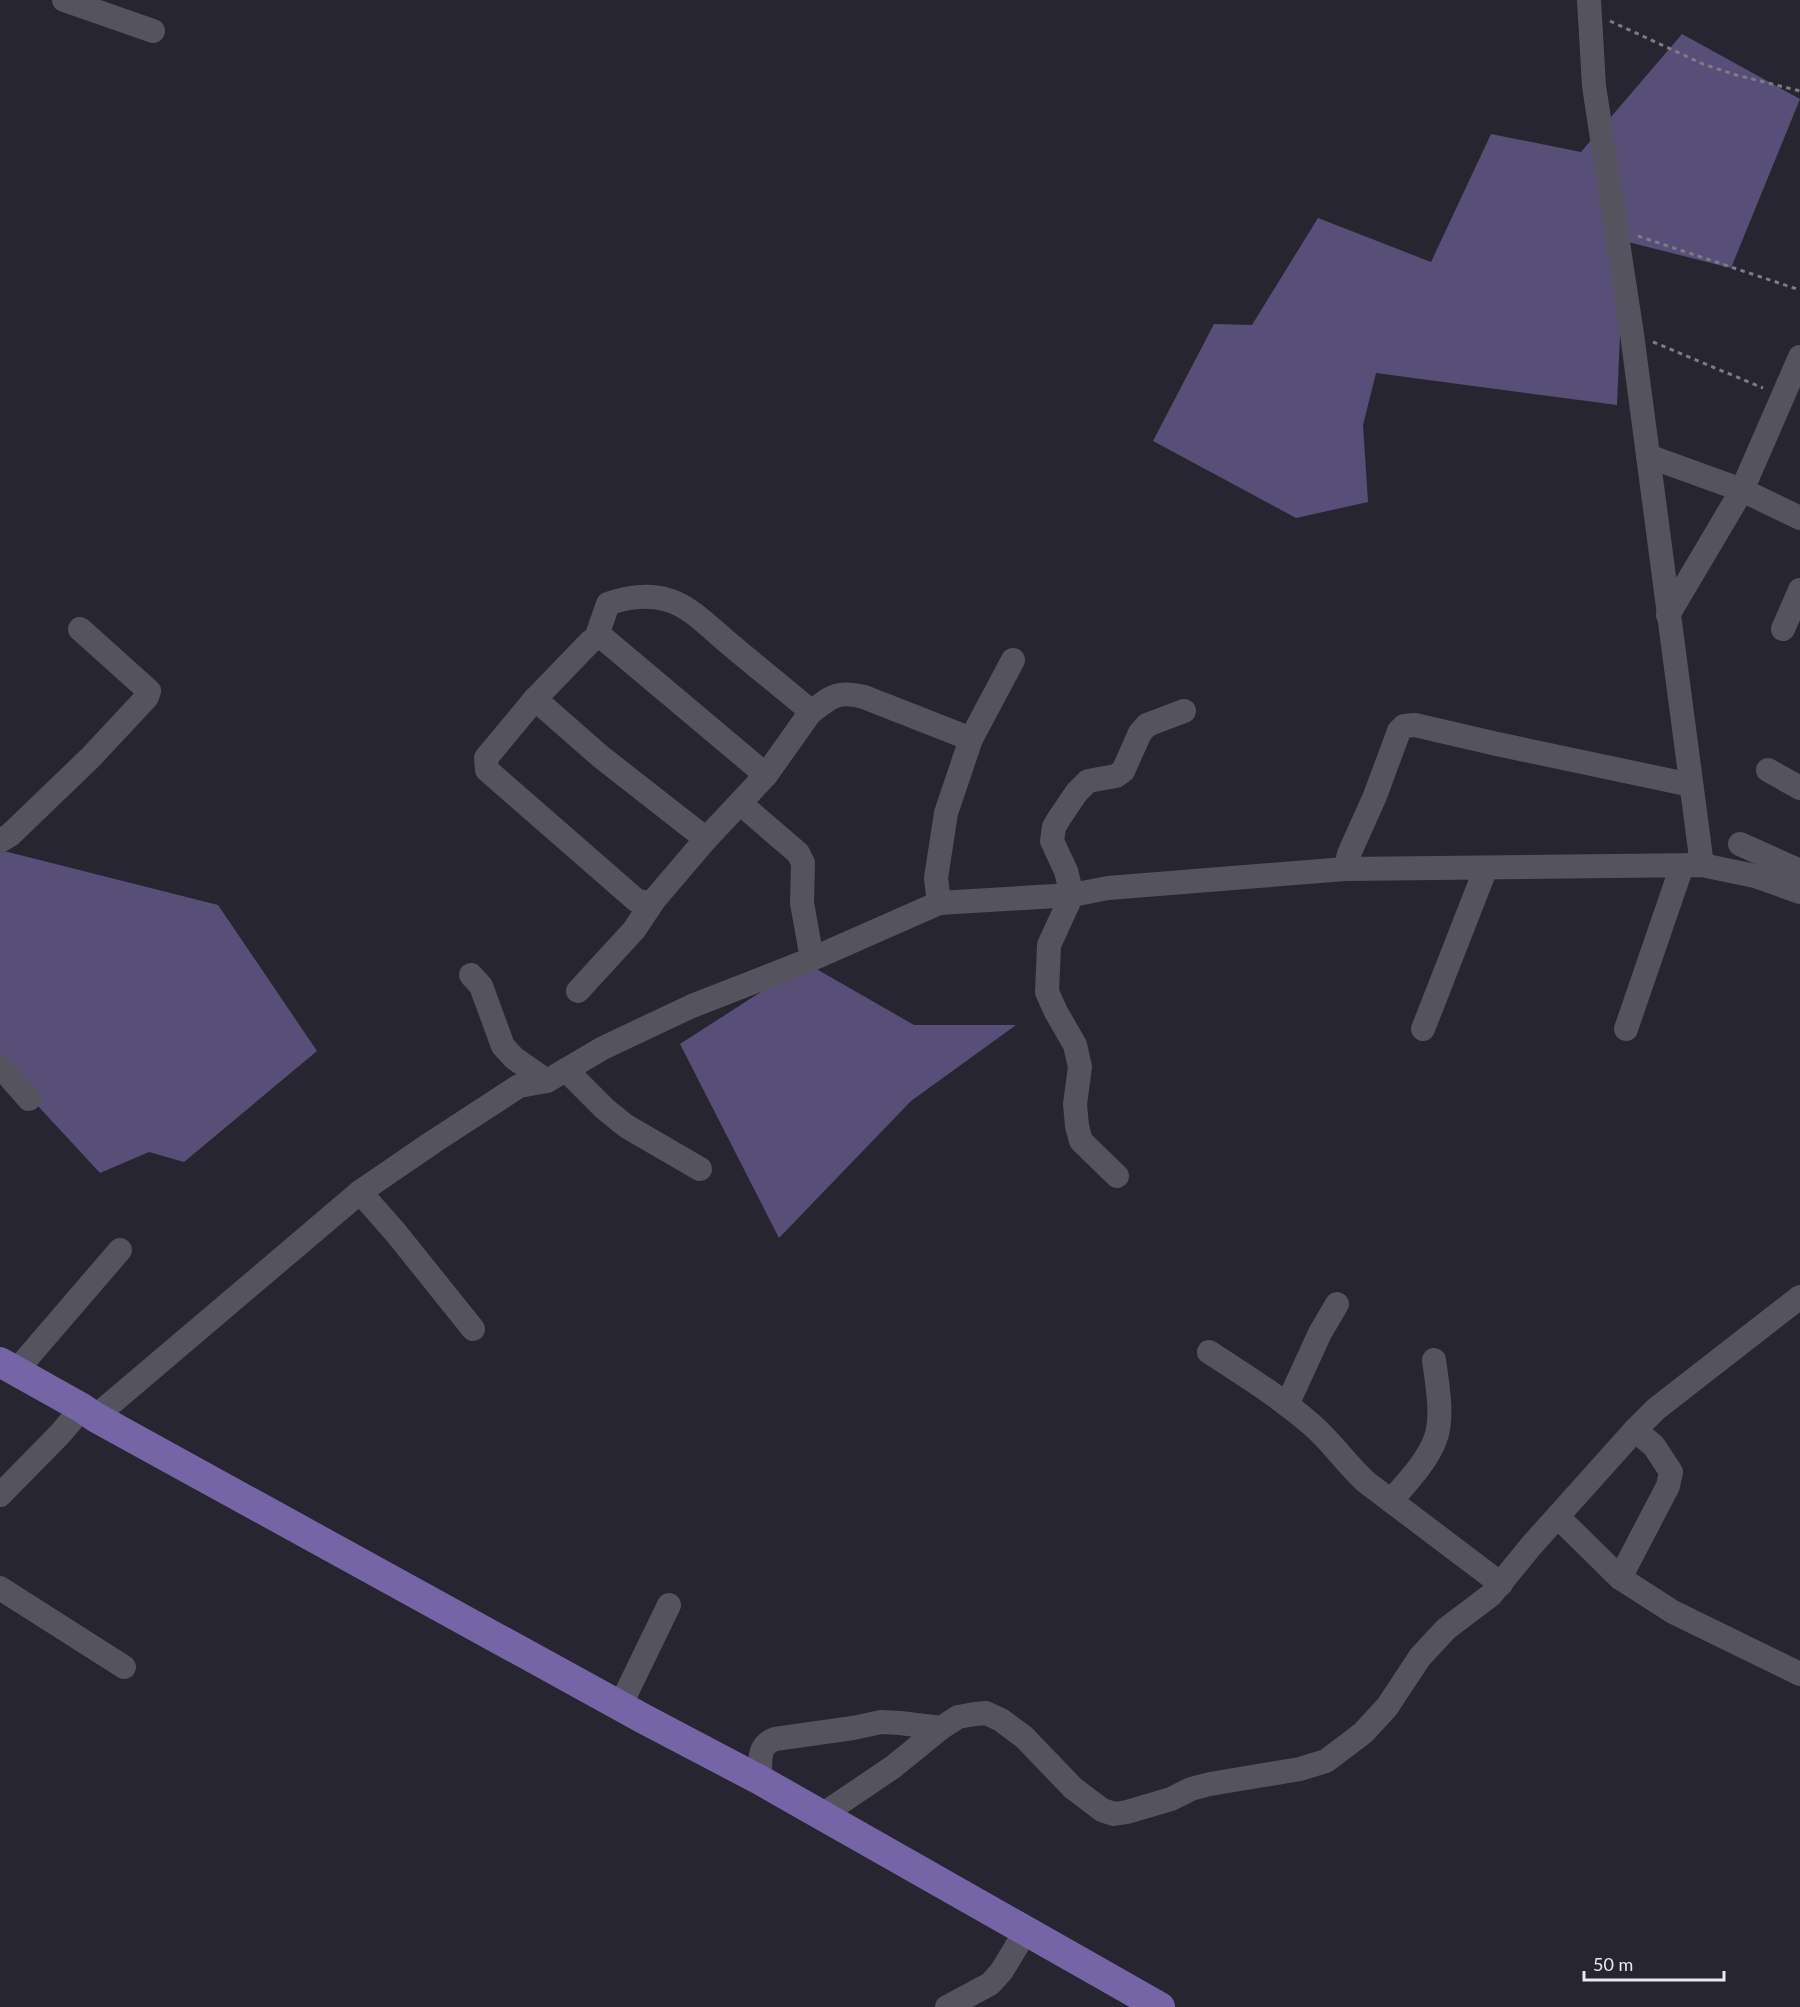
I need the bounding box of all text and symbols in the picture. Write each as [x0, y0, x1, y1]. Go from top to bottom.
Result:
scale bar [1584, 1944, 1724, 1982]
text: 50 m [1593, 1953, 1633, 1975]

